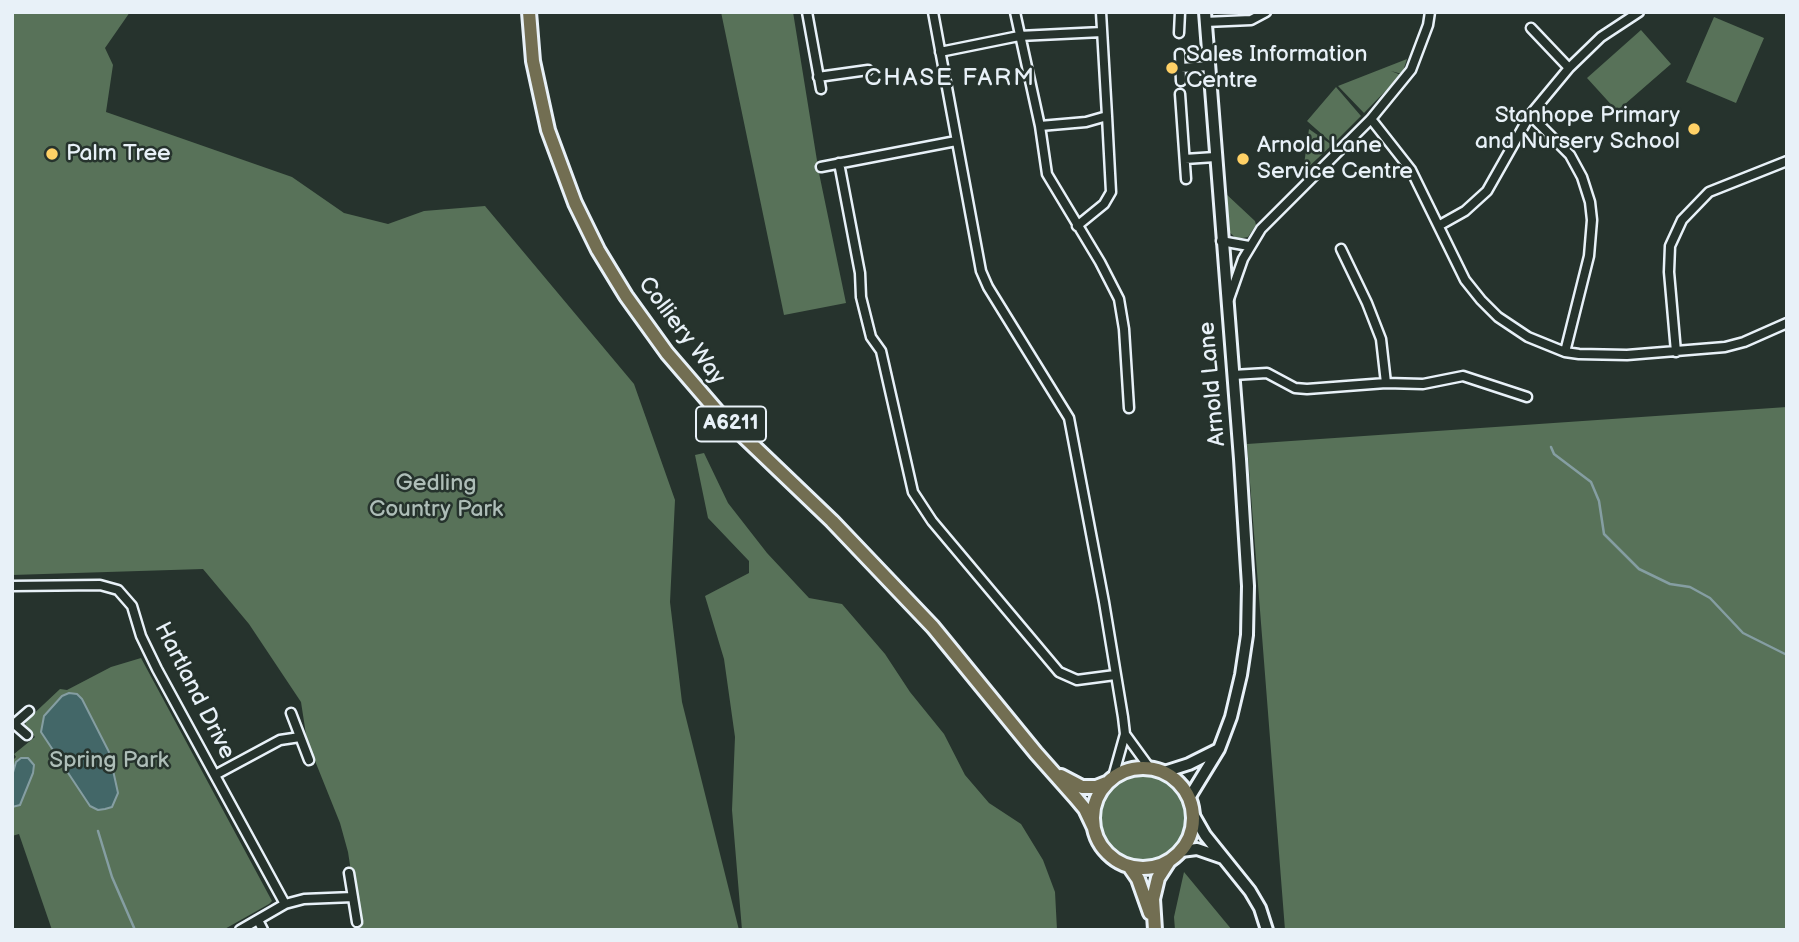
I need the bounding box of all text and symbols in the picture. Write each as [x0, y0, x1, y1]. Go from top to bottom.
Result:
place label: Sales Information Centre [1186, 41, 1368, 95]
marker: Sales Information Centre [1164, 60, 1180, 76]
district label: CHASE FARM [865, 65, 1035, 93]
place label: Stanhope Primary and Nursery School [1475, 102, 1680, 156]
marker: Stanhope Primary and Nursery School [1686, 121, 1702, 137]
place label: Arnold Lane Service Centre [1257, 132, 1413, 186]
place label: Palm Tree [66, 140, 171, 168]
marker: Palm Tree [44, 146, 60, 162]
marker: Arnold Lane Service Centre [1235, 151, 1251, 167]
street label: Colliery Way [632, 272, 730, 390]
street label: Arnold Lane [1194, 321, 1232, 447]
road number: A6211 [696, 406, 766, 442]
park label: Gedling Country Park [369, 470, 503, 524]
street label: Hartland Drive [148, 618, 240, 764]
park label: Spring Park [49, 747, 169, 775]

